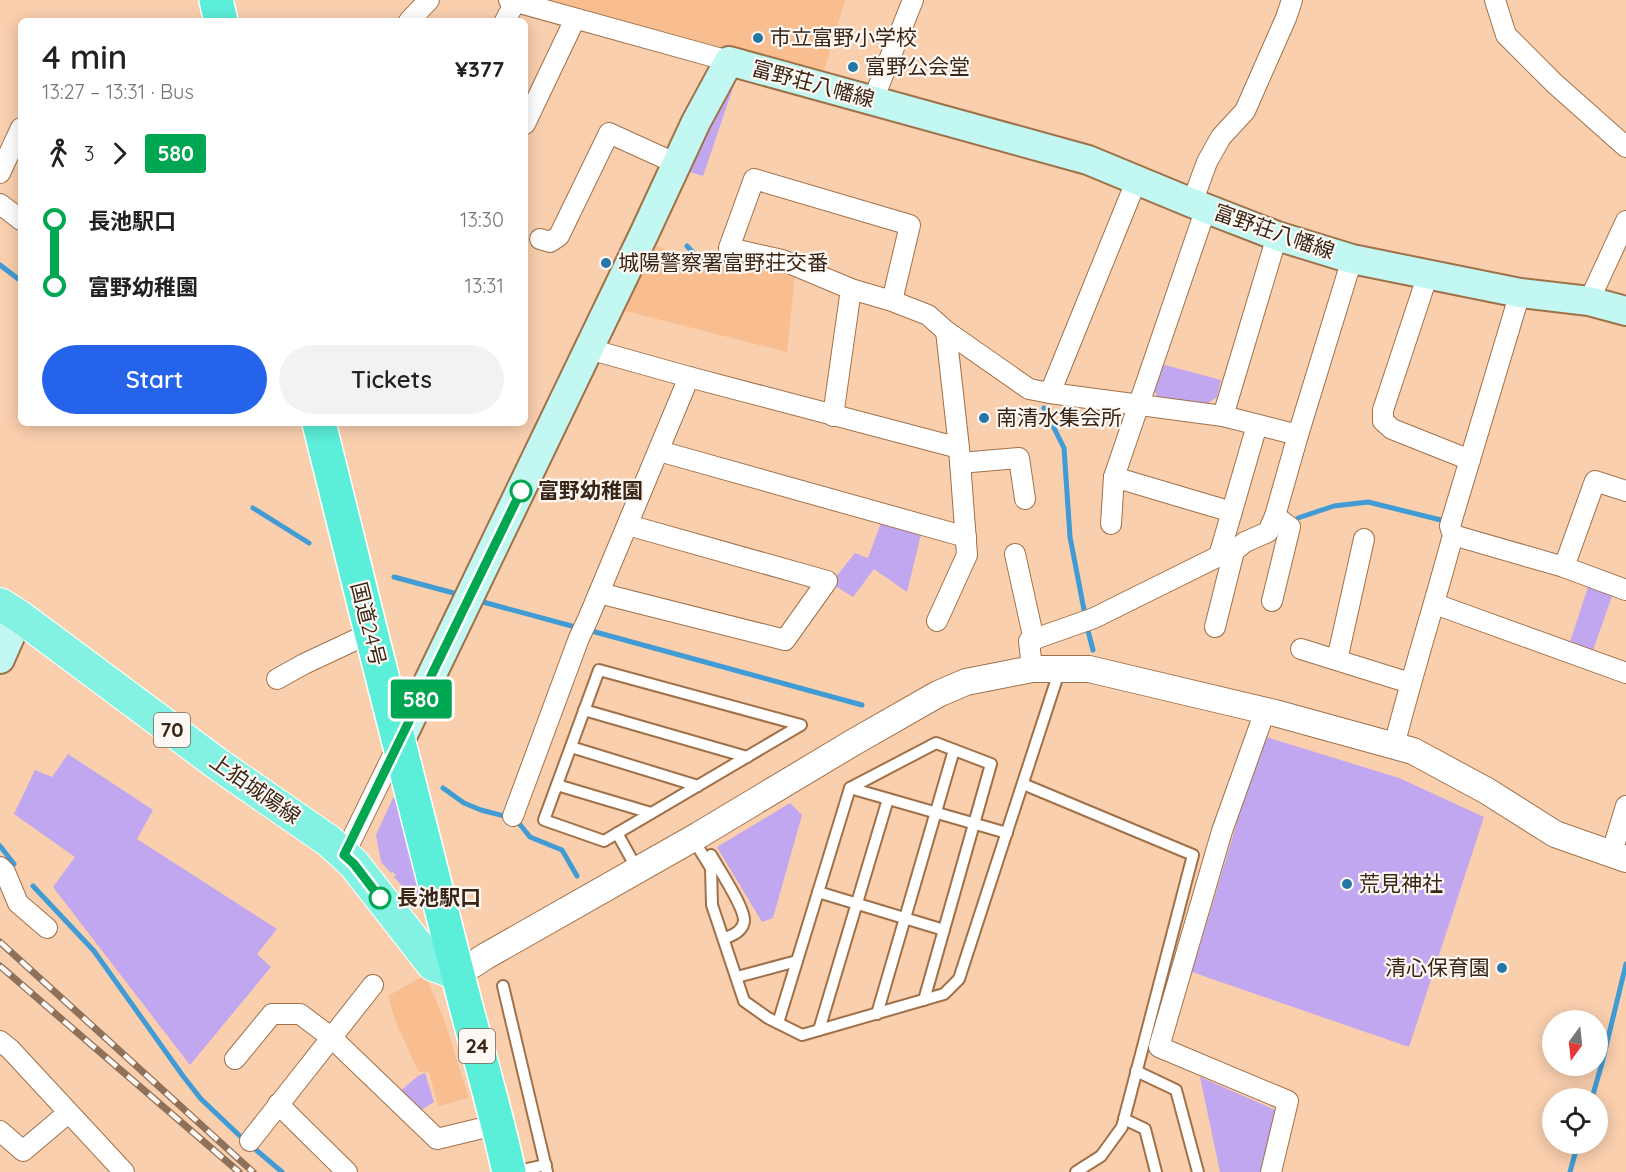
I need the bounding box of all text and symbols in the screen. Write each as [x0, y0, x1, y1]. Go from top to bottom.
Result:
place label: 市立富野小学校 [770, 24, 917, 50]
marker: 市立富野小学校 [751, 31, 765, 45]
text: 4 min [42, 36, 127, 77]
place label: 富野公会堂 [865, 53, 970, 79]
street label: 富野荘八幡線 [749, 54, 877, 112]
text: ¥377 [455, 55, 504, 83]
marker: 富野公会堂 [846, 60, 860, 74]
text: 13:27 – 13:31 · Bus [42, 79, 194, 104]
icon: walk [42, 137, 75, 170]
icon: forward [103, 137, 136, 170]
text: 580 [157, 140, 194, 166]
text: 3 [84, 141, 94, 166]
street label: 富野荘八幡線 [1211, 198, 1338, 264]
text: 長池駅口 [88, 207, 176, 235]
text: 13:30 [460, 207, 504, 232]
place label: 城陽警察署富野荘交番 [618, 249, 828, 275]
marker: 城陽警察署富野荘交番 [599, 256, 613, 270]
text: 富野幼稚園 [88, 273, 198, 301]
text: 13:31 [465, 273, 504, 298]
button: Start [42, 345, 267, 414]
button: Tickets [279, 345, 504, 414]
place label: 南清水集会所 [996, 404, 1122, 430]
marker: 南清水集会所 [977, 411, 991, 425]
place label: 富野幼稚園 [538, 477, 643, 503]
marker: 富野幼稚園 [510, 480, 532, 502]
street label: 国道24号 [346, 579, 392, 668]
line badge: 580 [386, 680, 456, 718]
text: 580 [403, 686, 439, 712]
road number: 70 [154, 713, 190, 747]
street label: 上狛城陽線 [205, 747, 306, 829]
place label: 荒見神社 [1359, 870, 1443, 896]
marker: 荒見神社 [1340, 877, 1354, 891]
place label: 長池駅口 [397, 884, 481, 910]
marker: 長池駅口 [369, 887, 391, 909]
place label: 清心保育園 [1385, 954, 1490, 980]
marker: 清心保育園 [1495, 961, 1509, 975]
north arrow [1542, 1010, 1608, 1076]
map controls [1542, 1010, 1608, 1154]
road number: 24 [459, 1029, 495, 1063]
button: locate [1542, 1088, 1608, 1154]

